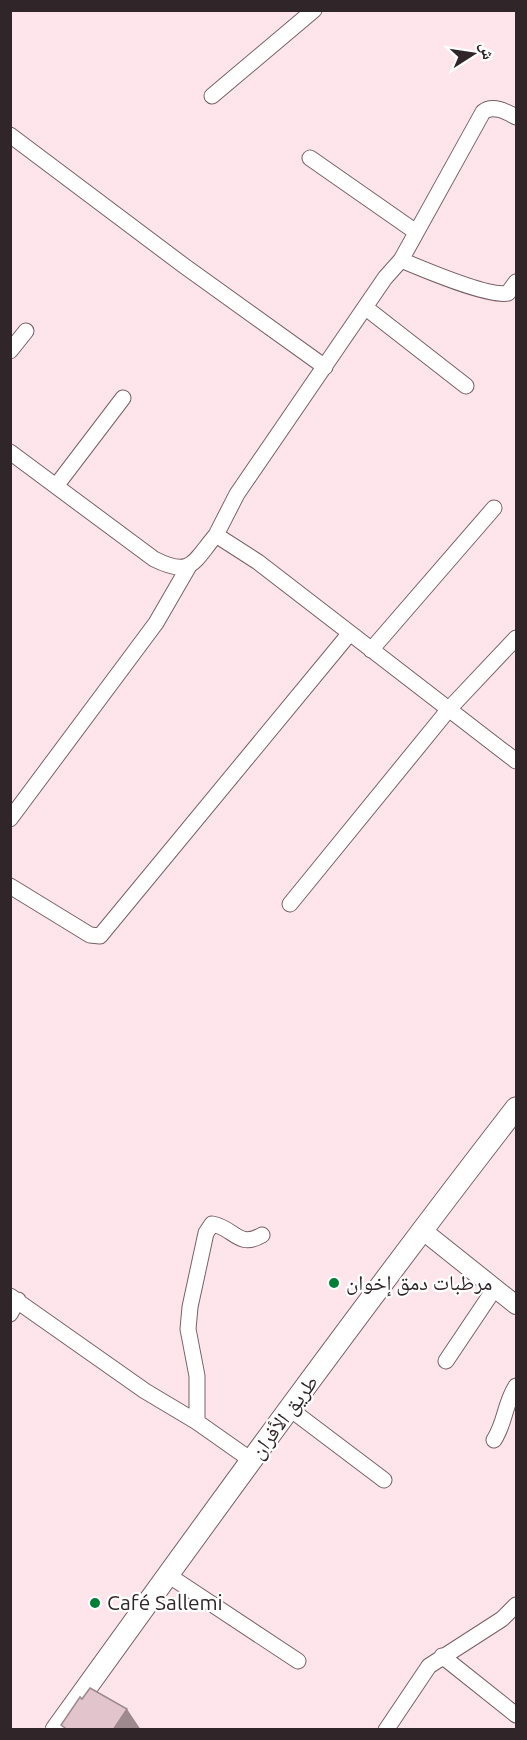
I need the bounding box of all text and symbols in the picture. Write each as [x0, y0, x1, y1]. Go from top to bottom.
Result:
north arrow [443, 24, 503, 84]
text: ش [476, 41, 498, 61]
place label: مرطبات دمق إخوان [346, 1270, 492, 1297]
marker: مرطبات دمق إخوان [327, 1276, 341, 1290]
street label: طريق الأفران [244, 1370, 324, 1464]
place label: Café Sallemi [107, 1590, 223, 1614]
marker: Café Sallemi [88, 1596, 102, 1610]

